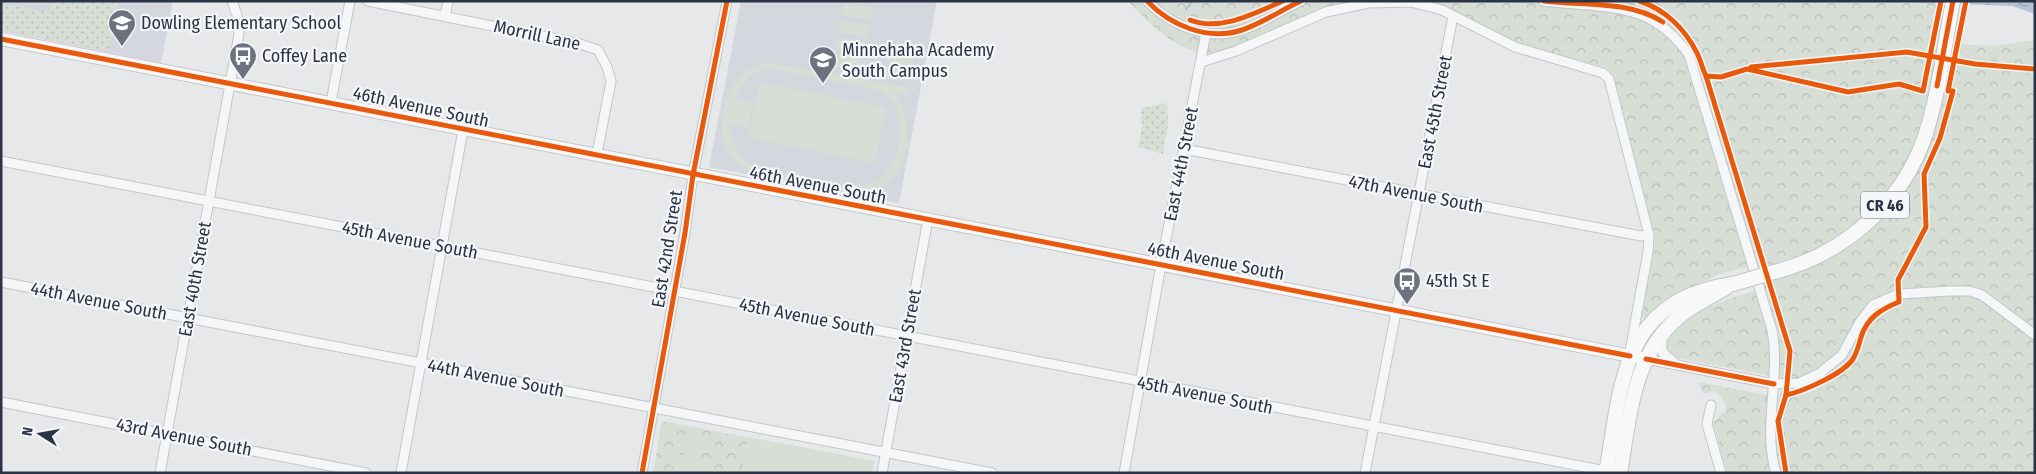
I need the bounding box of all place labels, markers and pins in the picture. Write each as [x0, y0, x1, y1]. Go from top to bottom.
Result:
school or university icon: Dowling Elementary School [107, 8, 137, 47]
place label: Dowling Elementary School [141, 12, 341, 34]
place label: Minnehaha Academy South Campus [842, 39, 994, 82]
bus stop icon: Coffey Lane [228, 41, 258, 80]
place label: Coffey Lane [262, 45, 347, 67]
school or university icon: Minnehaha Academy South Campus [808, 45, 838, 84]
bus stop icon: 45th St E [1392, 266, 1422, 305]
place label: 45th St E [1426, 270, 1490, 292]

